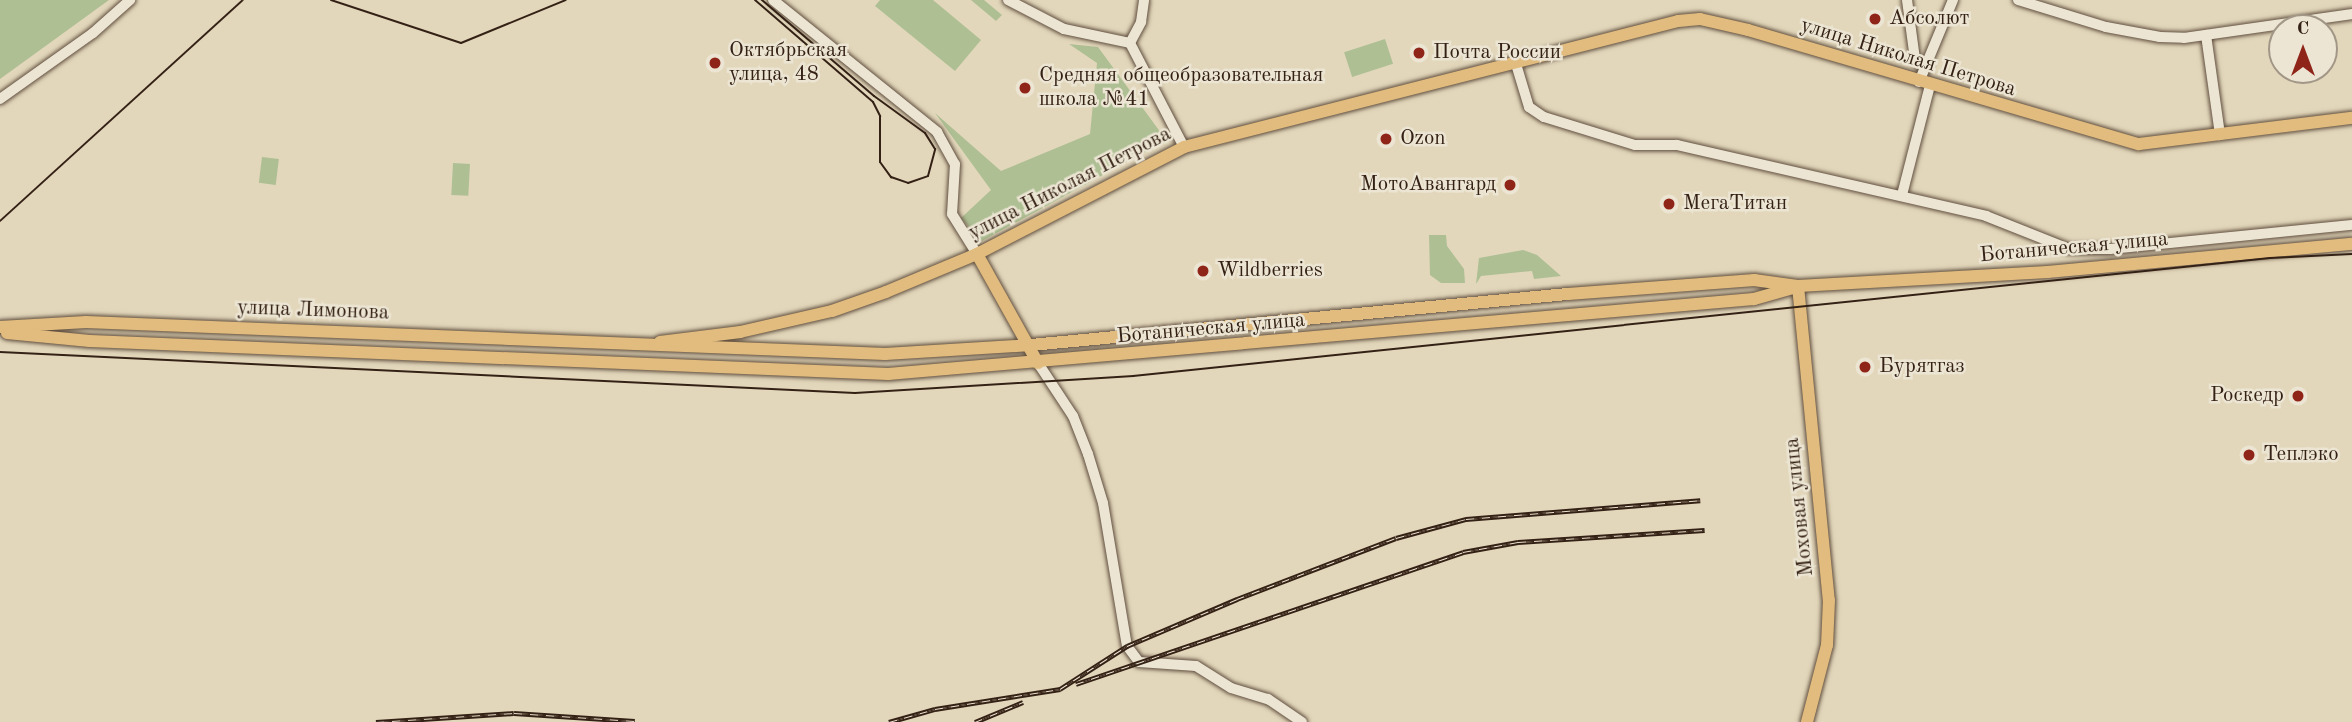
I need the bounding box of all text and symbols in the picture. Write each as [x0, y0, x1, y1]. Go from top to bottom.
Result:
place label: Абсолют [1889, 6, 1969, 32]
marker: Абсолют [1867, 11, 1883, 27]
street label: улица Николая Петрова [1797, 13, 2019, 103]
north arrow [2268, 14, 2338, 84]
text: С [2297, 20, 2309, 39]
place label: Октябрьская улица, 48 [729, 38, 847, 88]
place label: Почта России [1433, 40, 1561, 66]
marker: Почта России [1411, 45, 1427, 61]
marker: Октябрьская улица, 48 [707, 55, 723, 71]
place label: Средняя общеобразовательная школа №41 [1039, 63, 1323, 113]
marker: Средняя общеобразовательная школа №41 [1017, 80, 1033, 96]
street label: улица Николая Петрова [964, 122, 1176, 246]
place label: Ozon [1400, 126, 1446, 152]
marker: Ozon [1378, 131, 1394, 147]
place label: МотоАвангард [1360, 172, 1496, 198]
marker: МотоАвангард [1502, 177, 1518, 193]
place label: МегаТитан [1683, 191, 1787, 217]
marker: МегаТитан [1661, 196, 1677, 212]
street label: Ботаническая улица [1979, 227, 2169, 269]
place label: Wildberries [1217, 258, 1323, 284]
marker: Wildberries [1195, 263, 1211, 279]
street label: улица Лимонова [237, 296, 389, 326]
street label: Ботаническая улица [1116, 308, 1306, 350]
place label: Бурятгаз [1879, 354, 1965, 380]
marker: Бурятгаз [1857, 359, 1873, 375]
place label: Роскедр [2210, 383, 2284, 409]
marker: Роскедр [2290, 388, 2306, 404]
street label: Моховая улица [1780, 436, 1820, 578]
place label: Теплэко [2263, 442, 2339, 468]
marker: Теплэко [2241, 447, 2257, 463]

